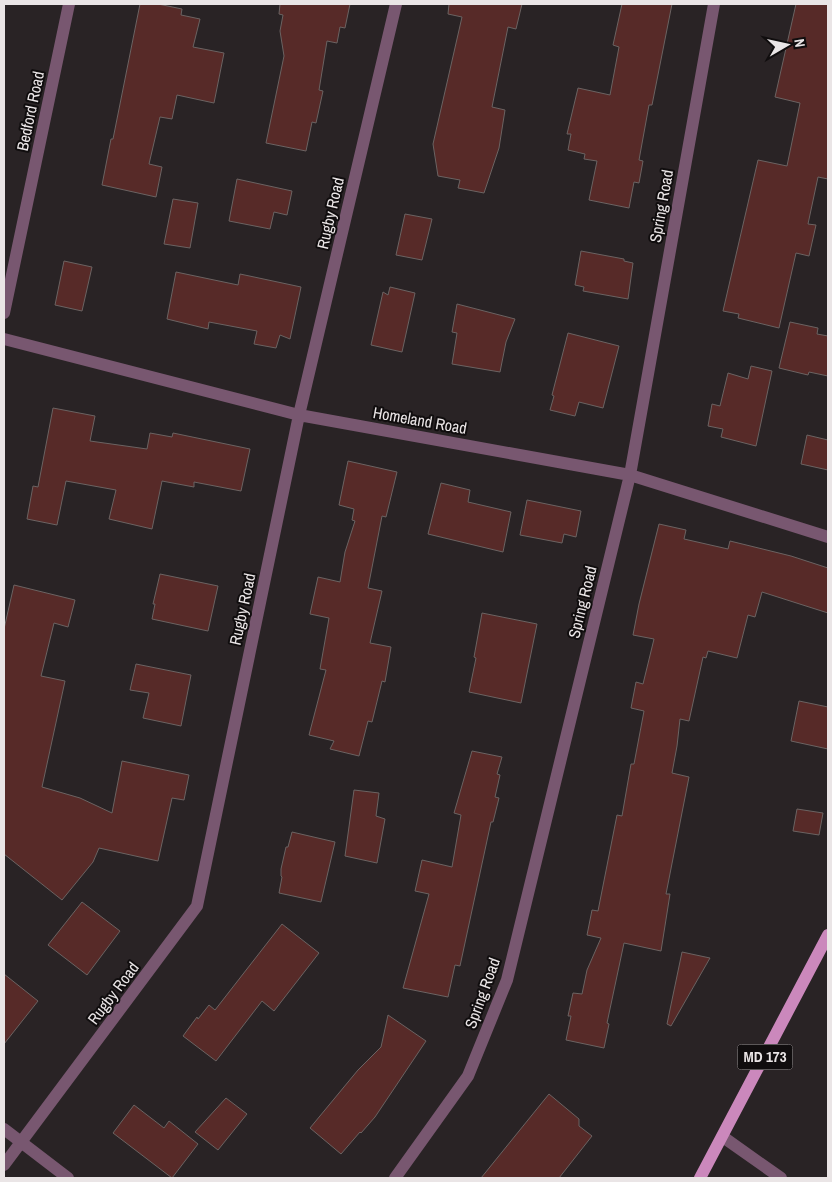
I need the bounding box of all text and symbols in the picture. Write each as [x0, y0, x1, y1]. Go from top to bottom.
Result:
north arrow [762, 20, 812, 70]
text: N [790, 37, 809, 48]
street label: Bedford Road [11, 69, 49, 153]
street label: Spring Road [644, 168, 678, 244]
street label: Rugby Road [311, 175, 349, 251]
street label: Homeland Road [371, 401, 469, 439]
street label: Spring Road [562, 564, 602, 640]
street label: Rugby Road [224, 571, 260, 647]
street label: Spring Road [459, 955, 505, 1031]
street label: Rugby Road [82, 957, 144, 1029]
road number: MD 173 [738, 1044, 792, 1070]

